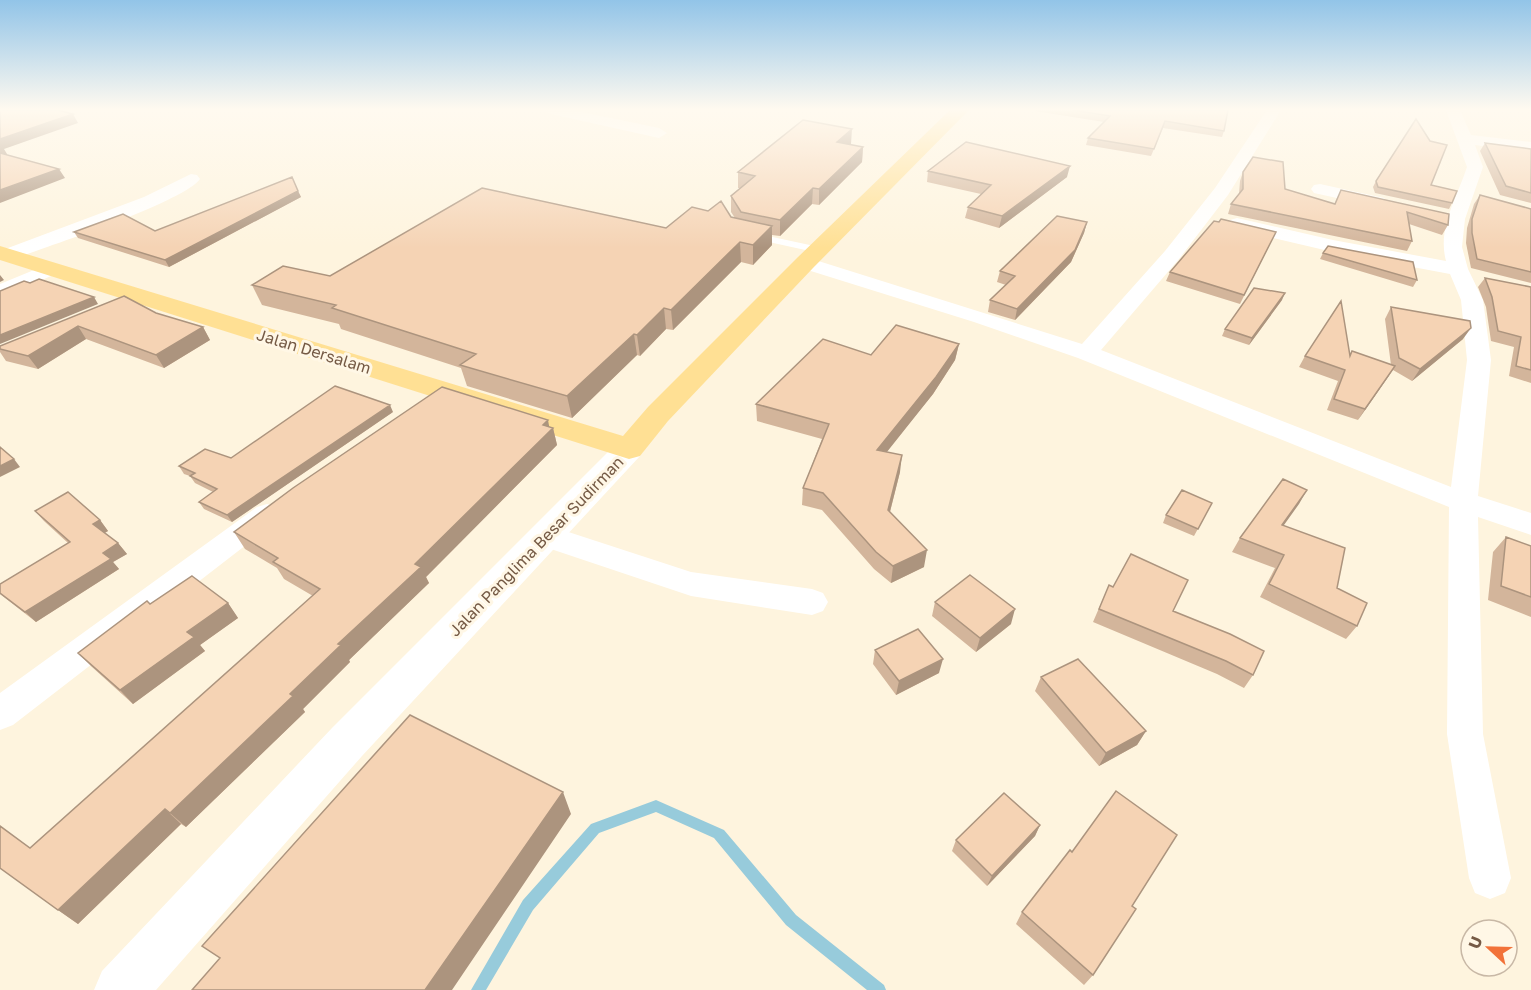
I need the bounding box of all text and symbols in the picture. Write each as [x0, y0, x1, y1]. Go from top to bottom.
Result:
street label: Jalan Dersalam [254, 324, 374, 378]
street label: Jalan Panglima Besar Sudirman [445, 452, 627, 640]
north arrow [1459, 918, 1519, 978]
text: U [1464, 933, 1487, 952]

